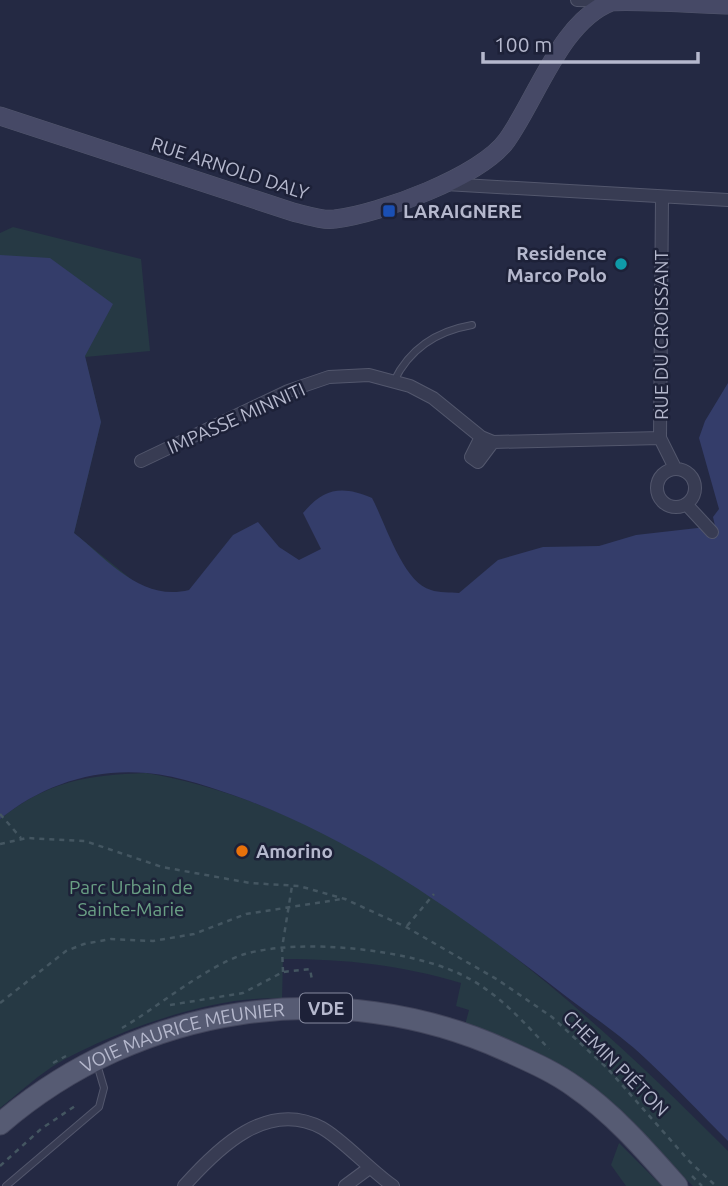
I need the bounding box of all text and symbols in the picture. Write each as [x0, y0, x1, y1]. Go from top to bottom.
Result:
scale bar [483, 21, 698, 65]
text: 100 m [494, 32, 552, 56]
street label: RUE ARNOLD DALY [149, 132, 311, 204]
place label: LARAIGNERE [403, 200, 522, 222]
marker: LARAIGNERE [381, 203, 397, 219]
place label: Residence Marco Polo [507, 242, 607, 286]
street label: RUE DU CROISSANT [650, 250, 672, 420]
marker: Residence Marco Polo [613, 256, 629, 272]
street label: IMPASSE MINNITI [164, 378, 308, 458]
place label: Amorino [256, 840, 333, 862]
marker: Amorino [234, 843, 250, 859]
park label: Parc Urbain de Sainte-Marie [69, 876, 193, 920]
road number: VDE [300, 993, 352, 1023]
street label: VOIE MAURICE MEUNIER [77, 998, 285, 1077]
street label: CHEMIN PIÉTON [559, 1006, 673, 1120]

